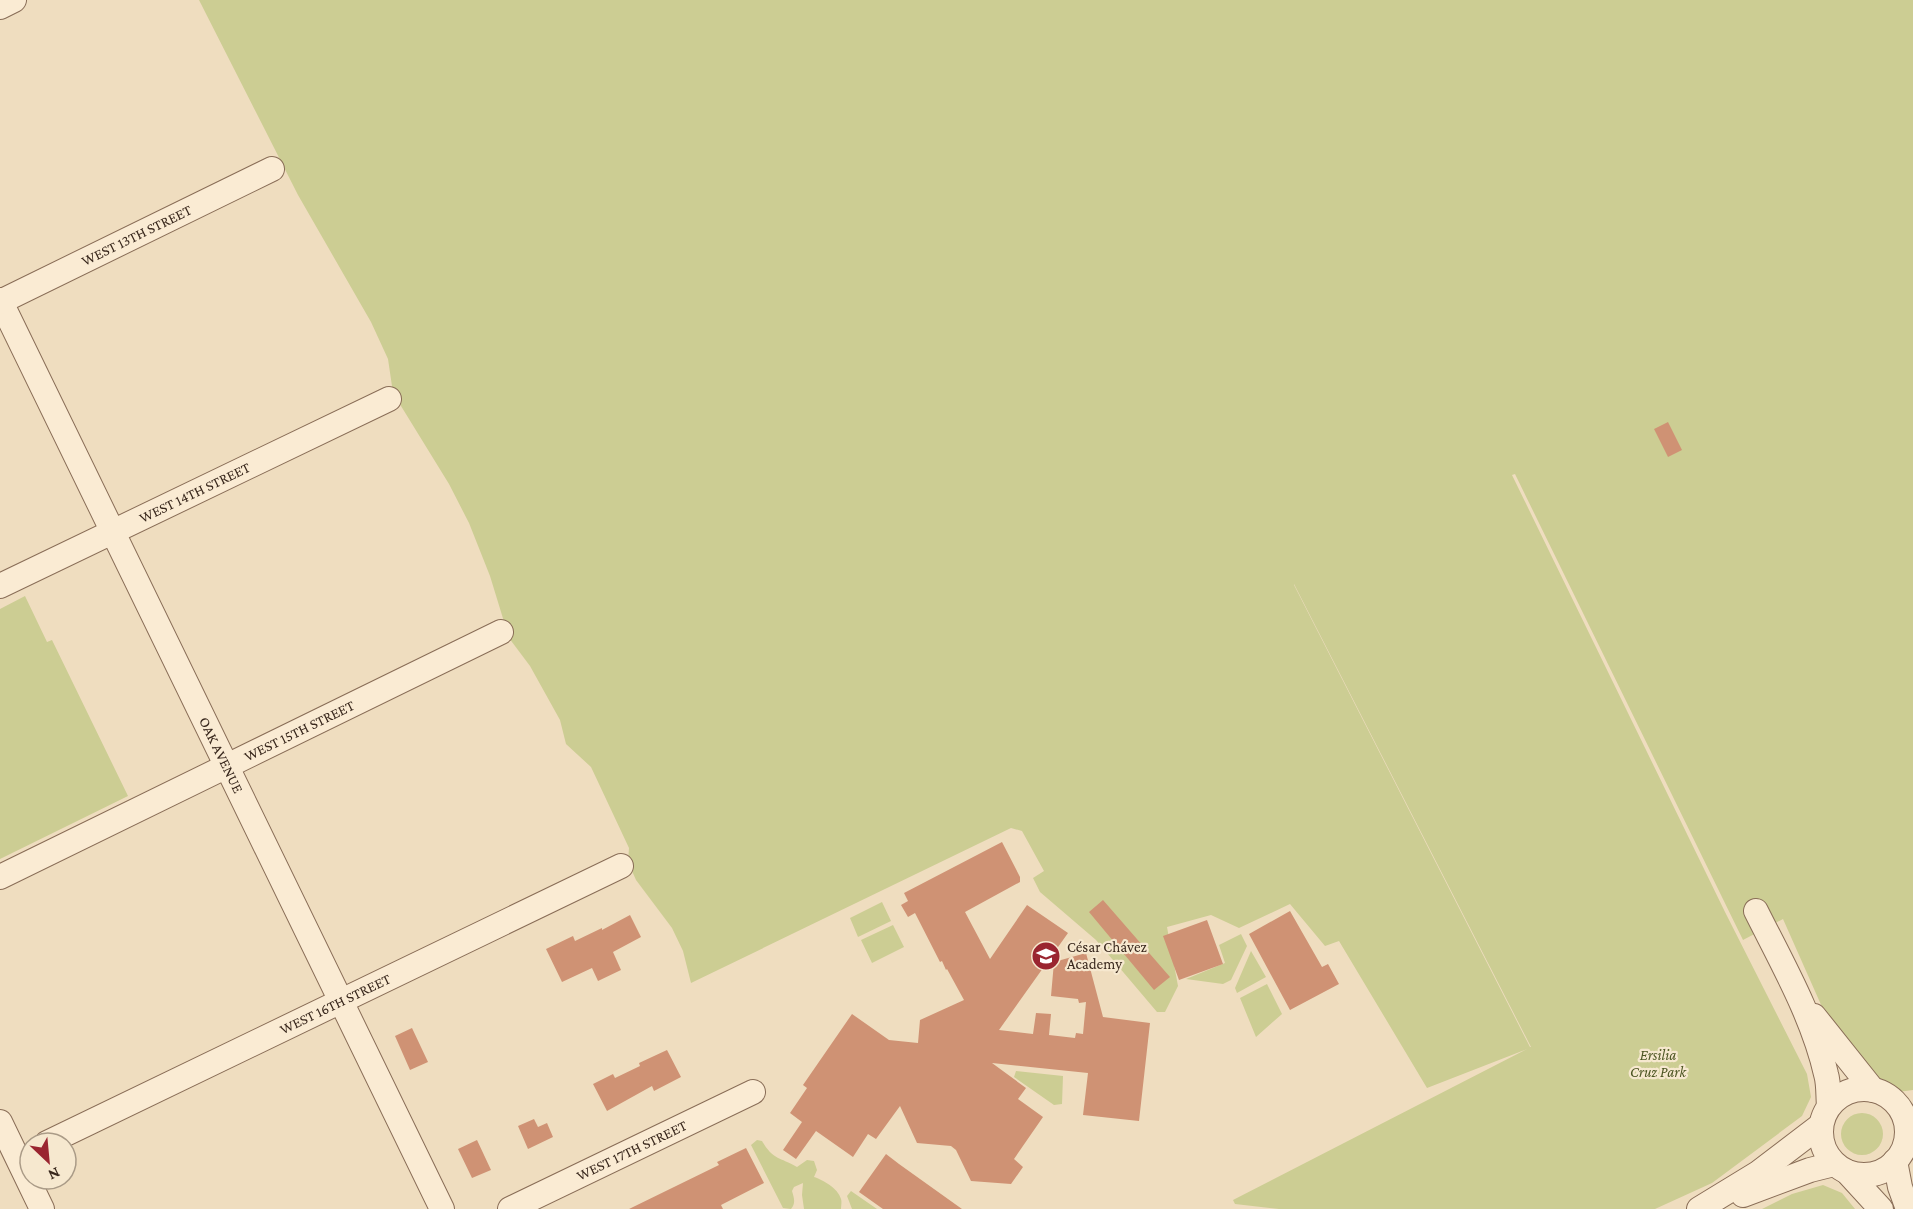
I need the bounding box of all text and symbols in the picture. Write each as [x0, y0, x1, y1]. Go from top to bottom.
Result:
street label: WEST 13TH STREET [79, 202, 194, 269]
street label: WEST 14TH STREET [137, 459, 253, 526]
street label: WEST 15TH STREET [241, 697, 357, 764]
street label: OAK AVENUE [196, 714, 247, 796]
place label: César Chávez Academy [1067, 939, 1147, 973]
school or university icon: César Chávez Academy [1030, 940, 1062, 972]
street label: WEST 16TH STREET [277, 970, 393, 1037]
park label: Ersilia Cruz Park [1630, 1047, 1687, 1080]
street label: WEST 17TH STREET [574, 1117, 689, 1184]
north arrow [18, 1131, 78, 1191]
text: N [46, 1164, 63, 1184]

